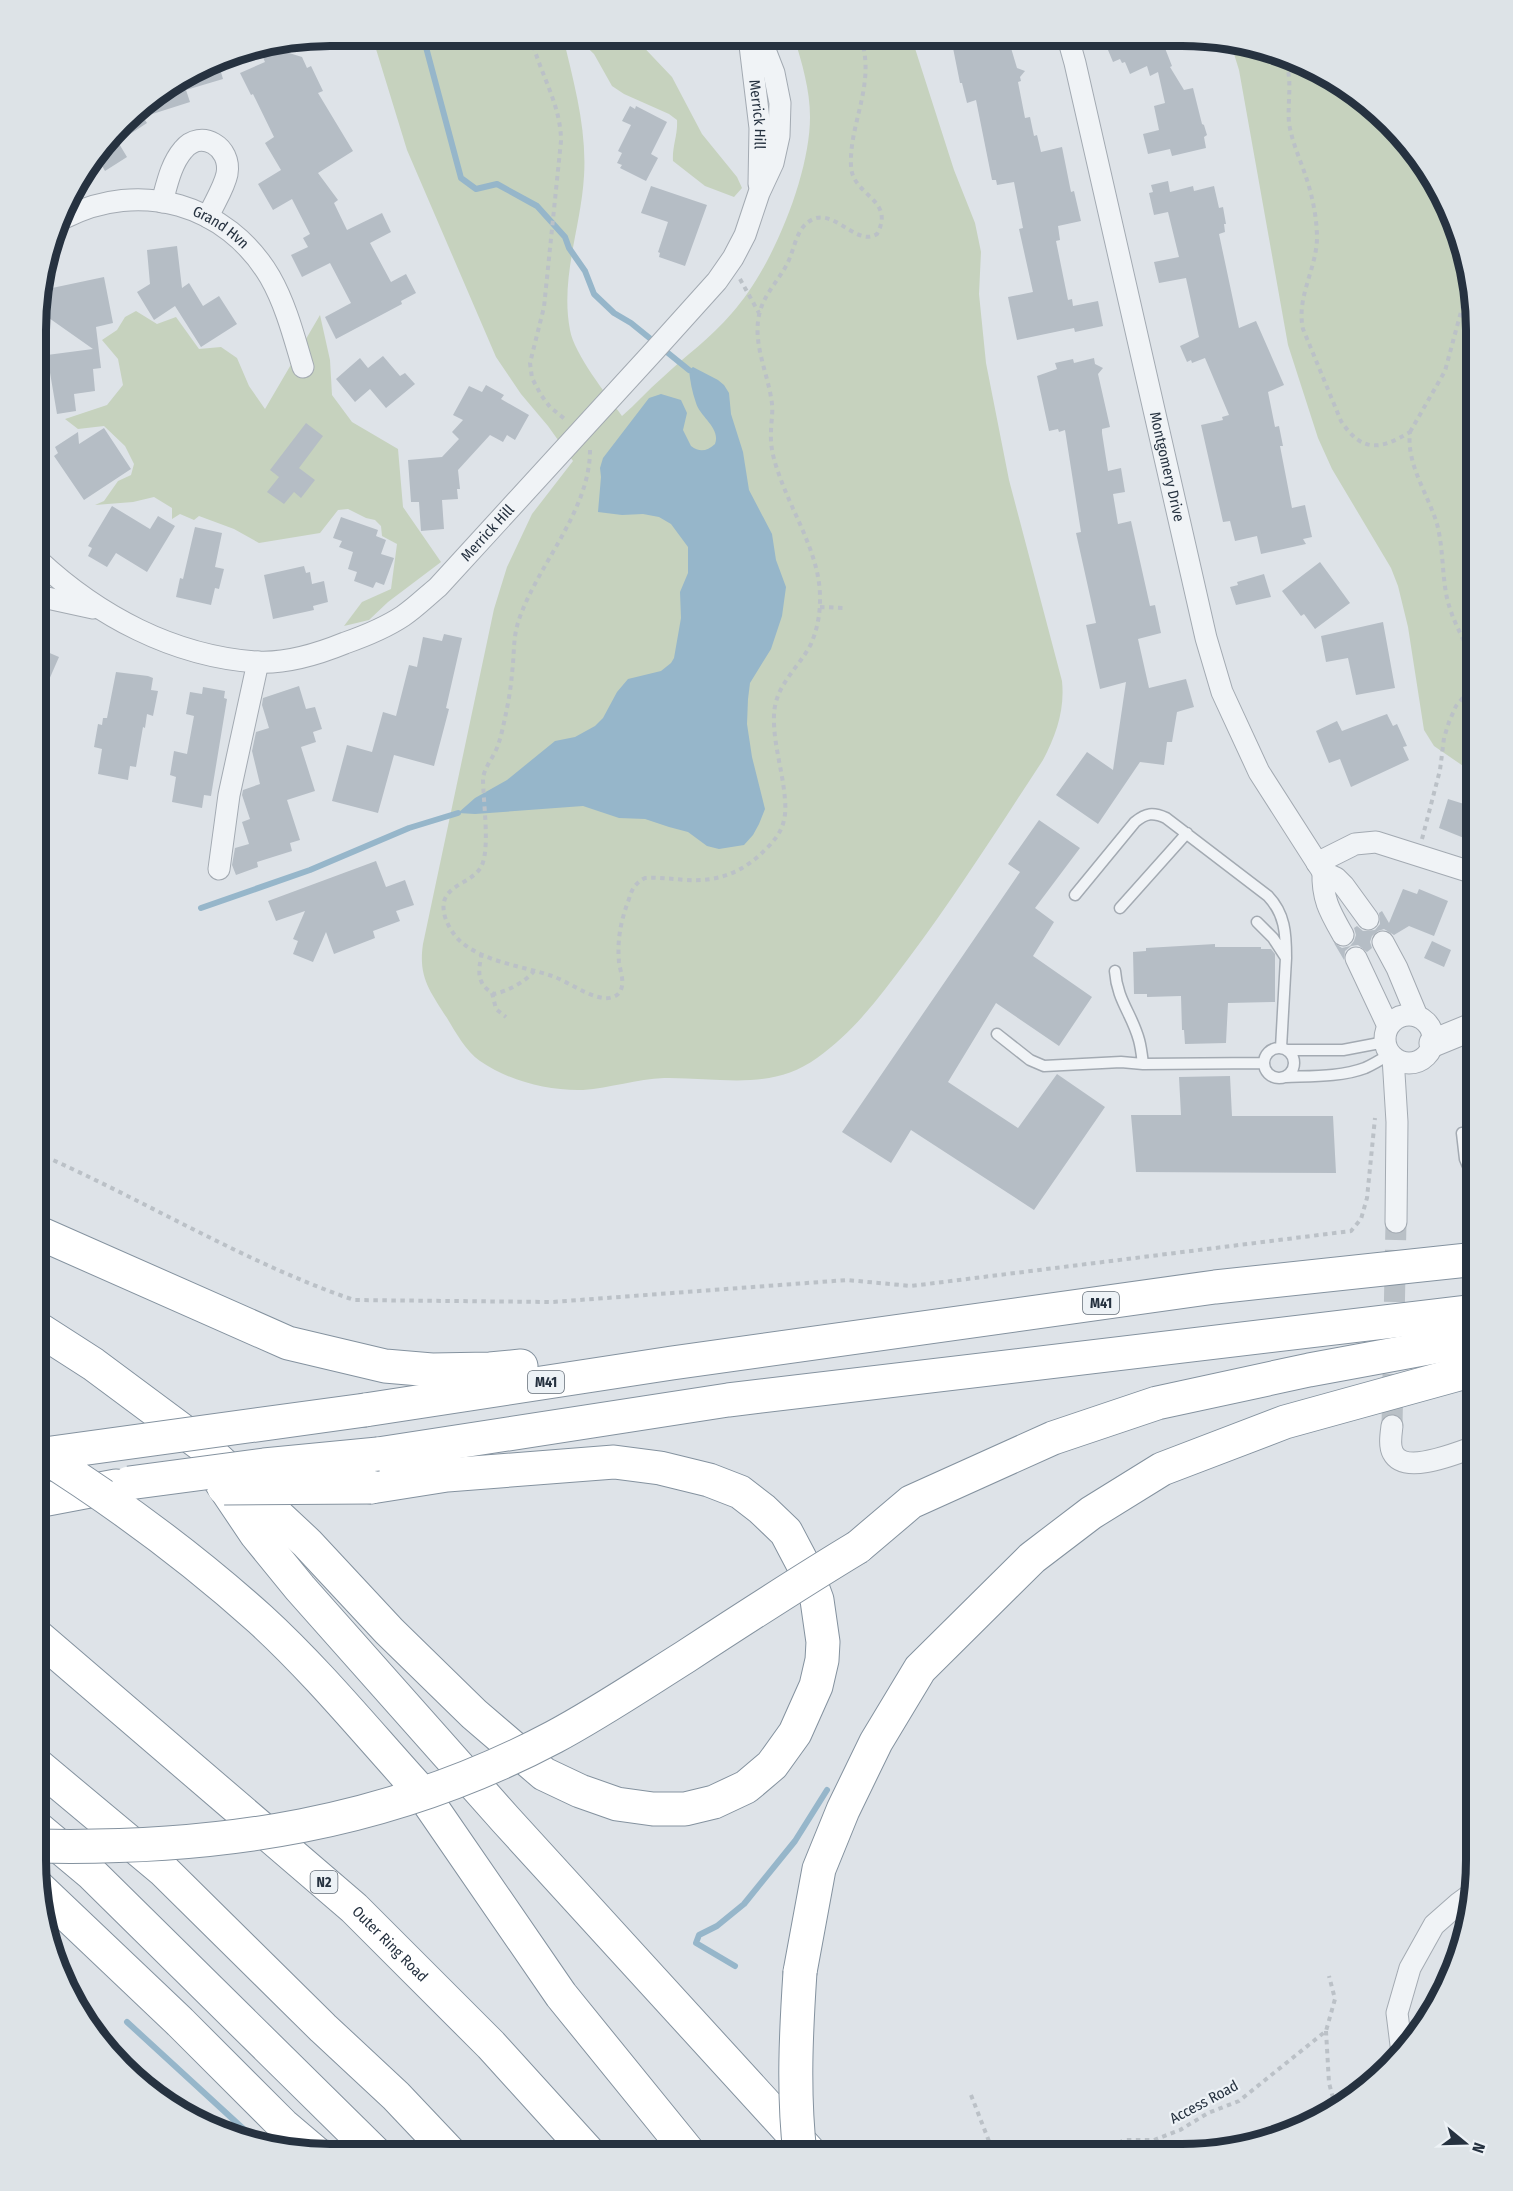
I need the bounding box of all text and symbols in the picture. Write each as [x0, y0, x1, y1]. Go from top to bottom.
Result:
street label: Merrick Hill [745, 79, 769, 150]
street label: Grand Hvn [190, 202, 253, 252]
street label: Montgomery Drive [1146, 410, 1188, 523]
street label: Merrick Hill [457, 501, 518, 565]
road number: M41 [1083, 1292, 1119, 1314]
road number: M41 [528, 1371, 564, 1393]
road number: N2 [310, 1871, 338, 1893]
street label: Outer Ring Road [348, 1902, 432, 1986]
street label: Access Road [1167, 2076, 1241, 2128]
north arrow [1435, 2113, 1495, 2173]
text: N [1468, 2140, 1489, 2155]

